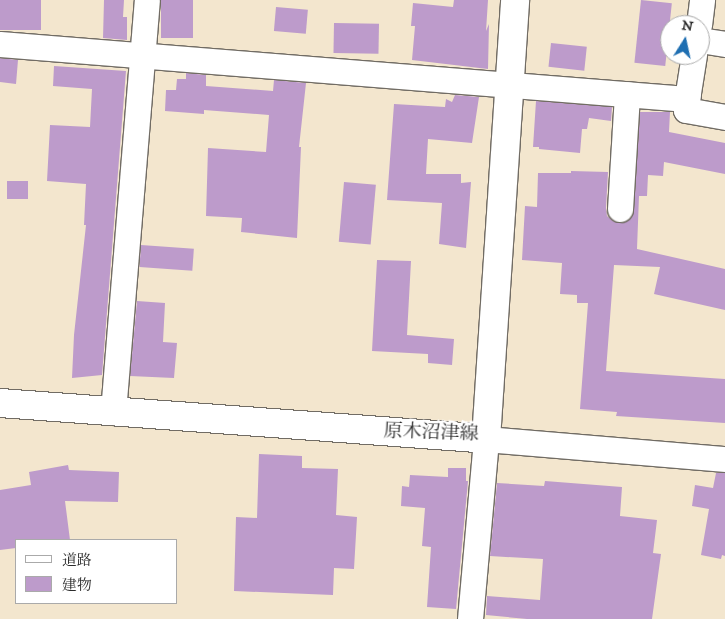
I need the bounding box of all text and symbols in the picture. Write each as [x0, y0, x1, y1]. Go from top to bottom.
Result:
north arrow [660, 15, 710, 65]
text: N [680, 16, 695, 36]
street label: 原木沼津線 [383, 420, 479, 446]
legend [15, 539, 178, 604]
text: 道路 [62, 551, 92, 570]
text: 建物 [62, 576, 92, 595]

